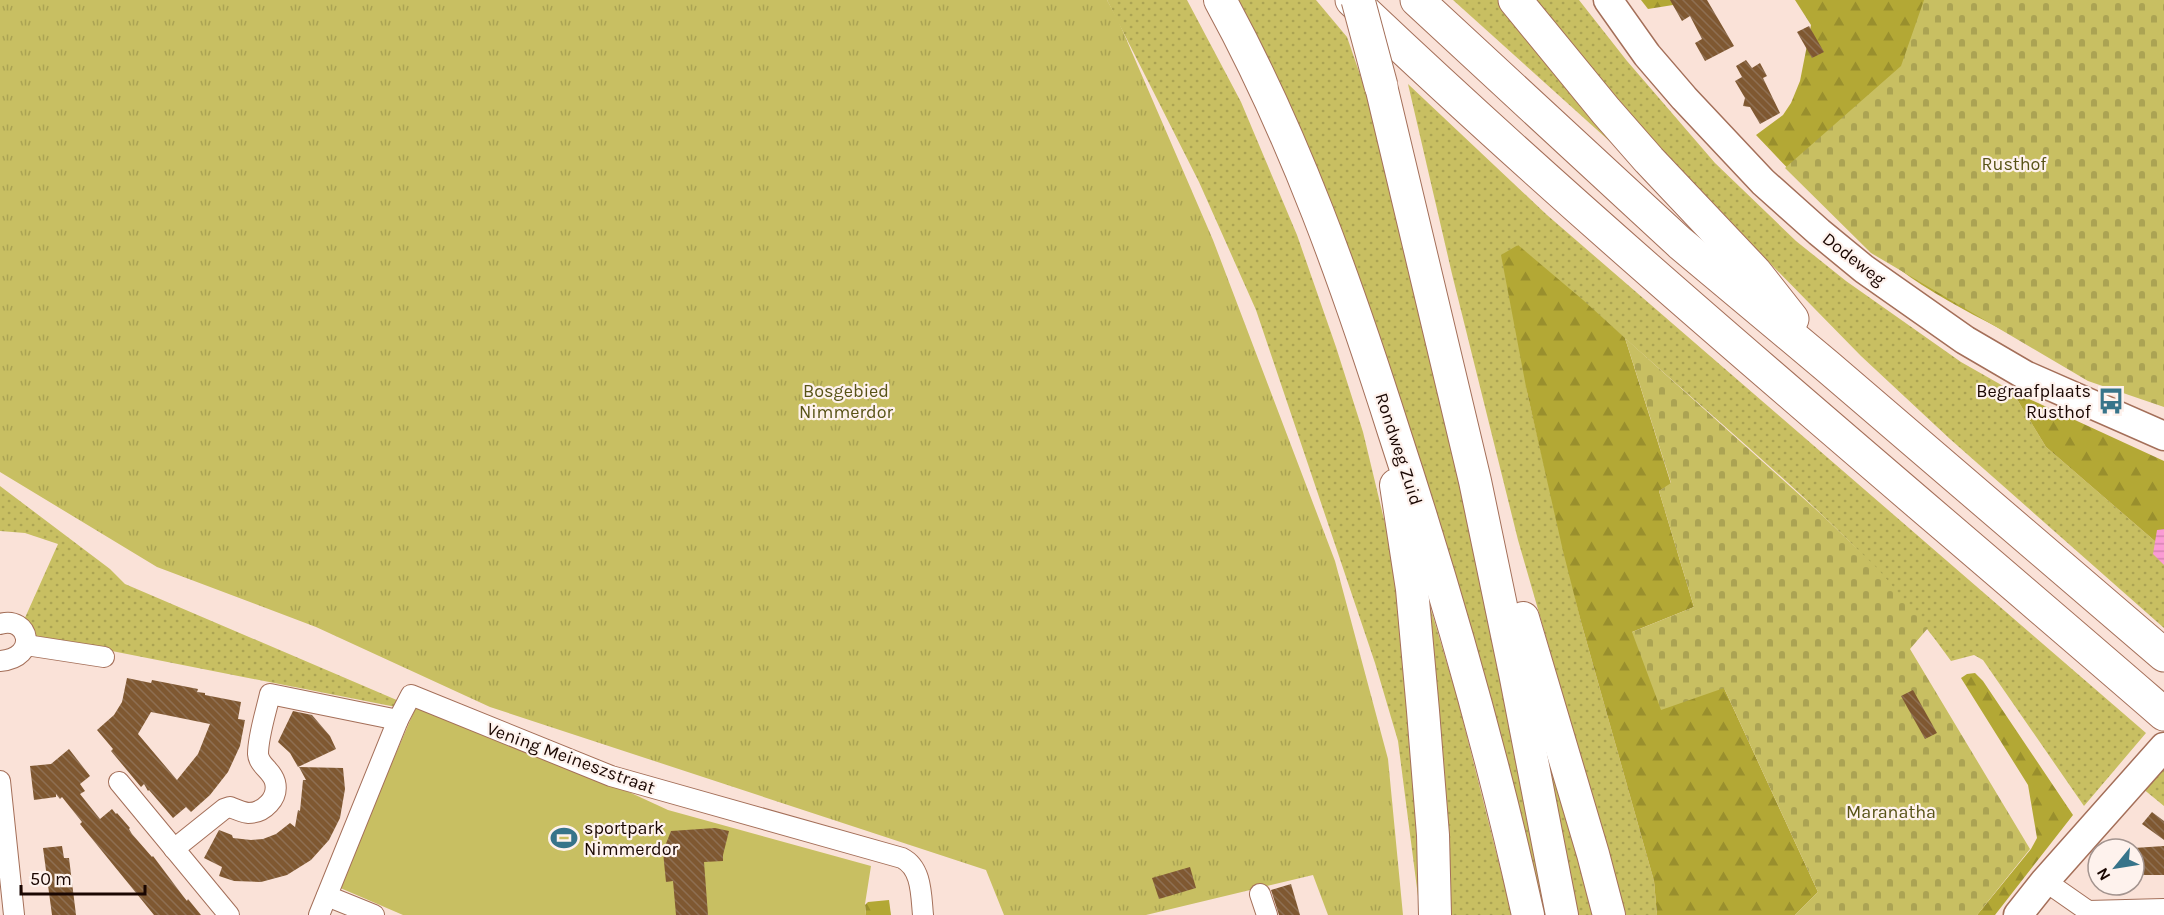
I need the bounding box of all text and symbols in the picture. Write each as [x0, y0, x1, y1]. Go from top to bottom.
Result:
park label: Rusthof [1981, 153, 2047, 175]
street label: Dodeweg [1818, 228, 1890, 290]
park label: Bosgebied Nimmerdor [799, 380, 894, 423]
place label: Begraafplaats Rusthof [1976, 380, 2092, 423]
bus stop icon: Begraafplaats Rusthof [2096, 386, 2126, 416]
street label: Rondweg Zuid [1371, 390, 1427, 508]
street label: Vening Meineszstraat [484, 717, 658, 799]
park label: Maranatha [1846, 801, 1936, 823]
place label: sportpark Nimmerdor [584, 817, 679, 860]
sports icon: sportpark Nimmerdor [549, 823, 579, 853]
north arrow [2086, 837, 2146, 897]
scale bar [21, 858, 146, 896]
text: N [2092, 865, 2115, 884]
text: 50 m [30, 868, 72, 890]

